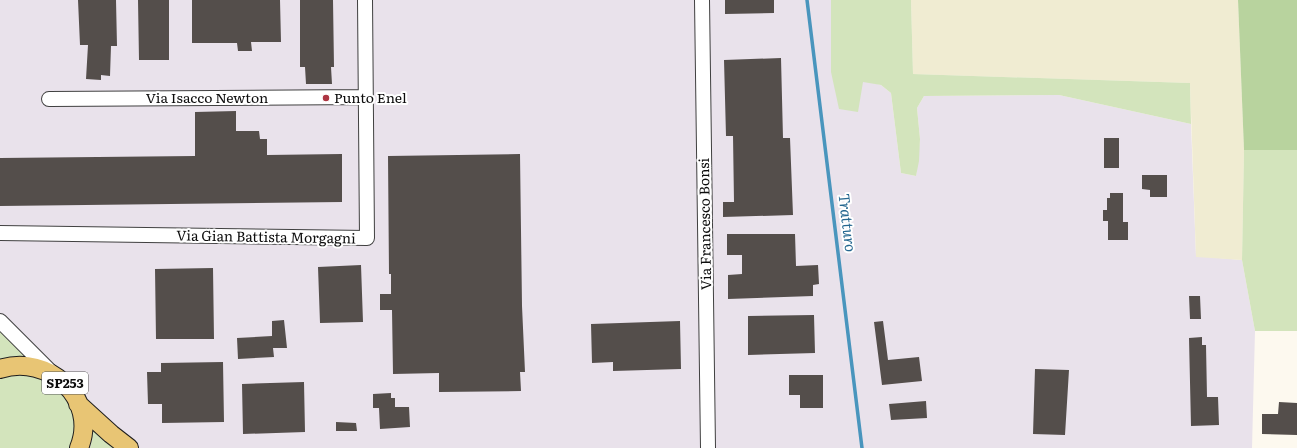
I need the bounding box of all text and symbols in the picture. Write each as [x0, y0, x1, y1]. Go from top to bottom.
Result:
street label: Via Isacco Newton [146, 87, 268, 107]
place label: Punto Enel [334, 87, 407, 107]
marker: Punto Enel [321, 93, 331, 103]
street label: Via Francesco Bonsi [693, 157, 715, 290]
water label: Tratturo [834, 192, 863, 253]
street label: Via Gian Battista Morgagni [176, 224, 356, 248]
road number: SP253 [42, 372, 88, 394]

